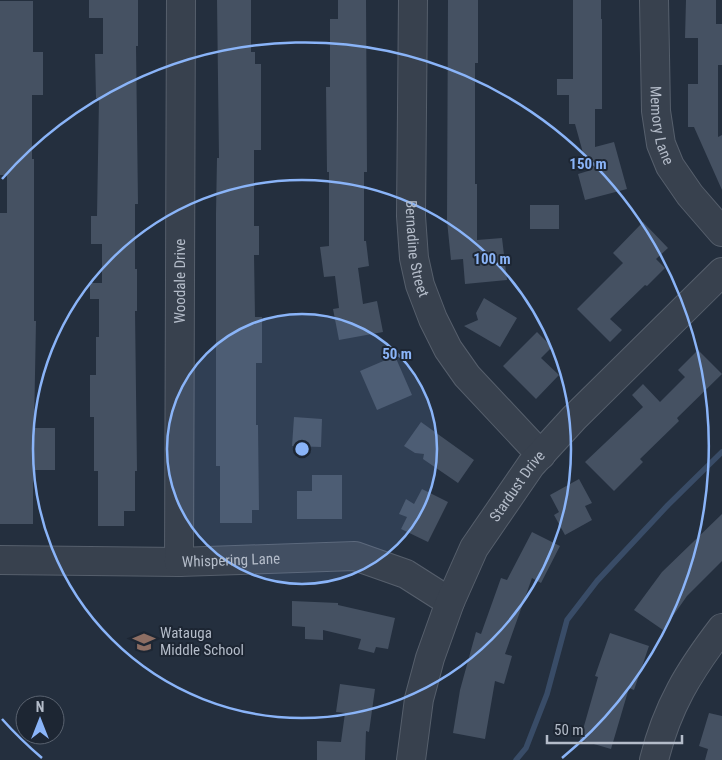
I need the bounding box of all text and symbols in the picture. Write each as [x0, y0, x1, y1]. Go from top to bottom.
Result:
street label: Memory Lane [647, 86, 678, 168]
text: 150 m [569, 155, 607, 173]
street label: Bernadine Street [402, 200, 433, 300]
street label: Woodale Drive [171, 239, 189, 323]
text: 100 m [473, 250, 511, 268]
text: 50 m [382, 345, 412, 363]
centre of rings [293, 440, 311, 458]
street label: Stardust Drive [486, 447, 549, 525]
street label: Whispering Lane [182, 550, 280, 571]
place label: Watauga Middle School [160, 624, 244, 659]
school or university icon: Watauga Middle School [131, 629, 157, 655]
north arrow [15, 695, 65, 745]
text: N [36, 699, 44, 715]
scale bar [547, 712, 682, 744]
text: 50 m [554, 721, 584, 739]

